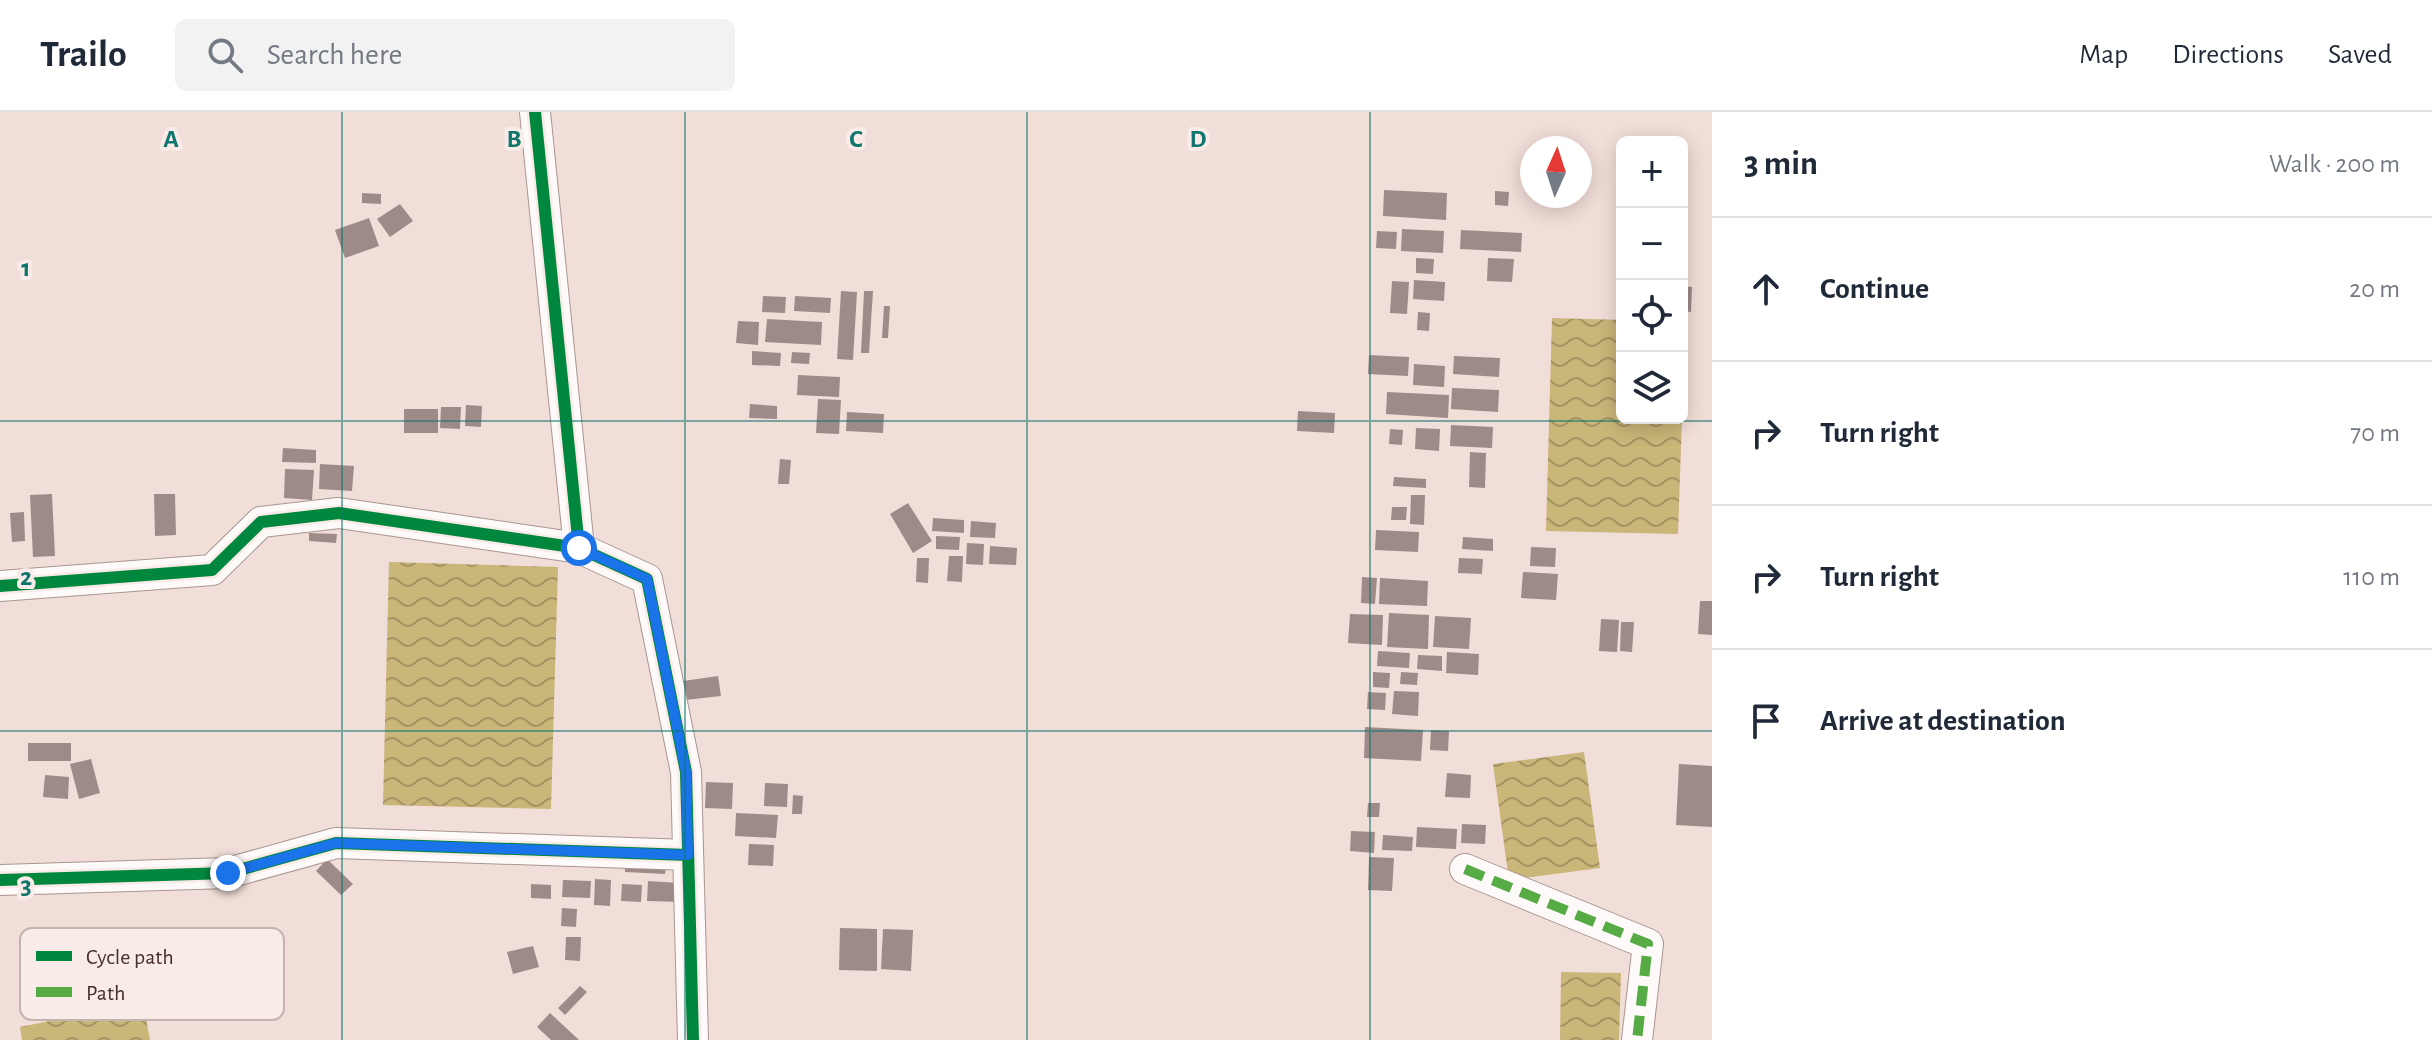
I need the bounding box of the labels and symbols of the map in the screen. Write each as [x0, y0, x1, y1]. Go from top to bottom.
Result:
text: A [163, 126, 179, 152]
text: B [506, 126, 522, 152]
text: C [849, 126, 863, 152]
text: D [1189, 126, 1207, 152]
north arrow [1520, 136, 1592, 208]
text: 1 [21, 255, 31, 281]
route start [561, 530, 597, 566]
text: 2 [20, 564, 32, 590]
route end [210, 855, 246, 891]
text: 3 [20, 873, 32, 899]
legend [20, 928, 284, 1020]
text: Cycle path [86, 946, 174, 968]
text: Path [86, 982, 126, 1004]

